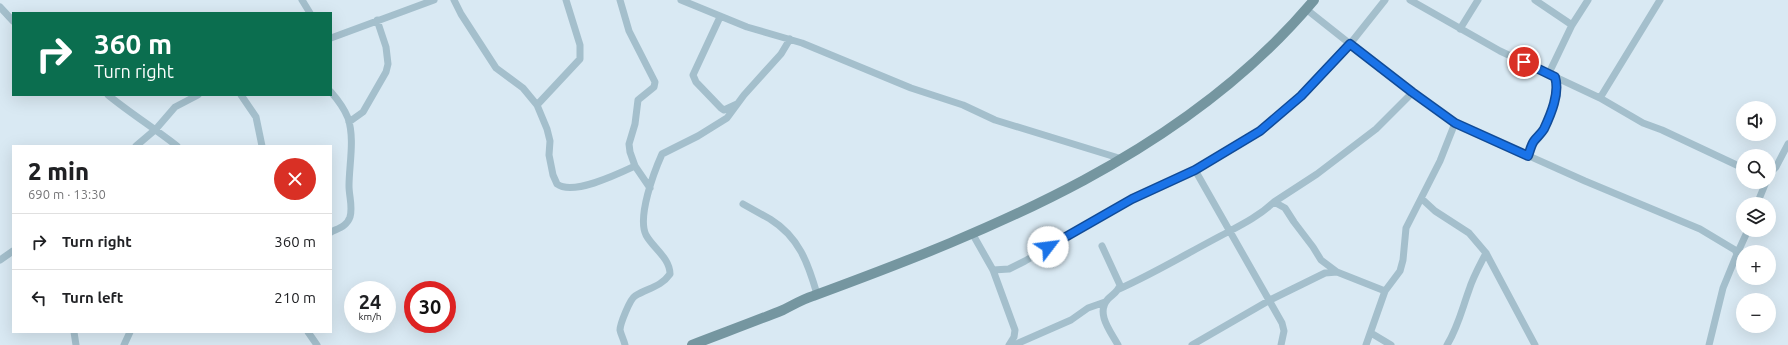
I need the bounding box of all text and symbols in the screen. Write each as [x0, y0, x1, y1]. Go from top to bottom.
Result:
icon: right [28, 28, 80, 80]
text: 360 m [94, 28, 172, 59]
pin [1507, 45, 1541, 79]
icon: arrive [1513, 51, 1535, 73]
text: Turn right [94, 61, 174, 81]
map controls [1736, 101, 1776, 333]
button: sound [1736, 101, 1776, 141]
button: search [1736, 149, 1776, 189]
text: 2 min [28, 158, 89, 185]
button: close [274, 158, 316, 200]
text: 690 m · 13:30 [28, 187, 106, 201]
button: layers [1736, 197, 1776, 237]
position arrow [1027, 226, 1069, 268]
icon: right [28, 231, 50, 253]
text: Turn right [62, 233, 132, 250]
text: 360 m [274, 233, 316, 250]
button: + [1736, 245, 1776, 285]
speed limit sign: 30 [404, 281, 456, 333]
icon: left [28, 287, 50, 309]
text: Turn left [62, 289, 123, 306]
text: 210 m [274, 289, 316, 306]
text: 24 [359, 290, 381, 313]
button: − [1736, 293, 1776, 333]
text: km/h [358, 311, 382, 322]

